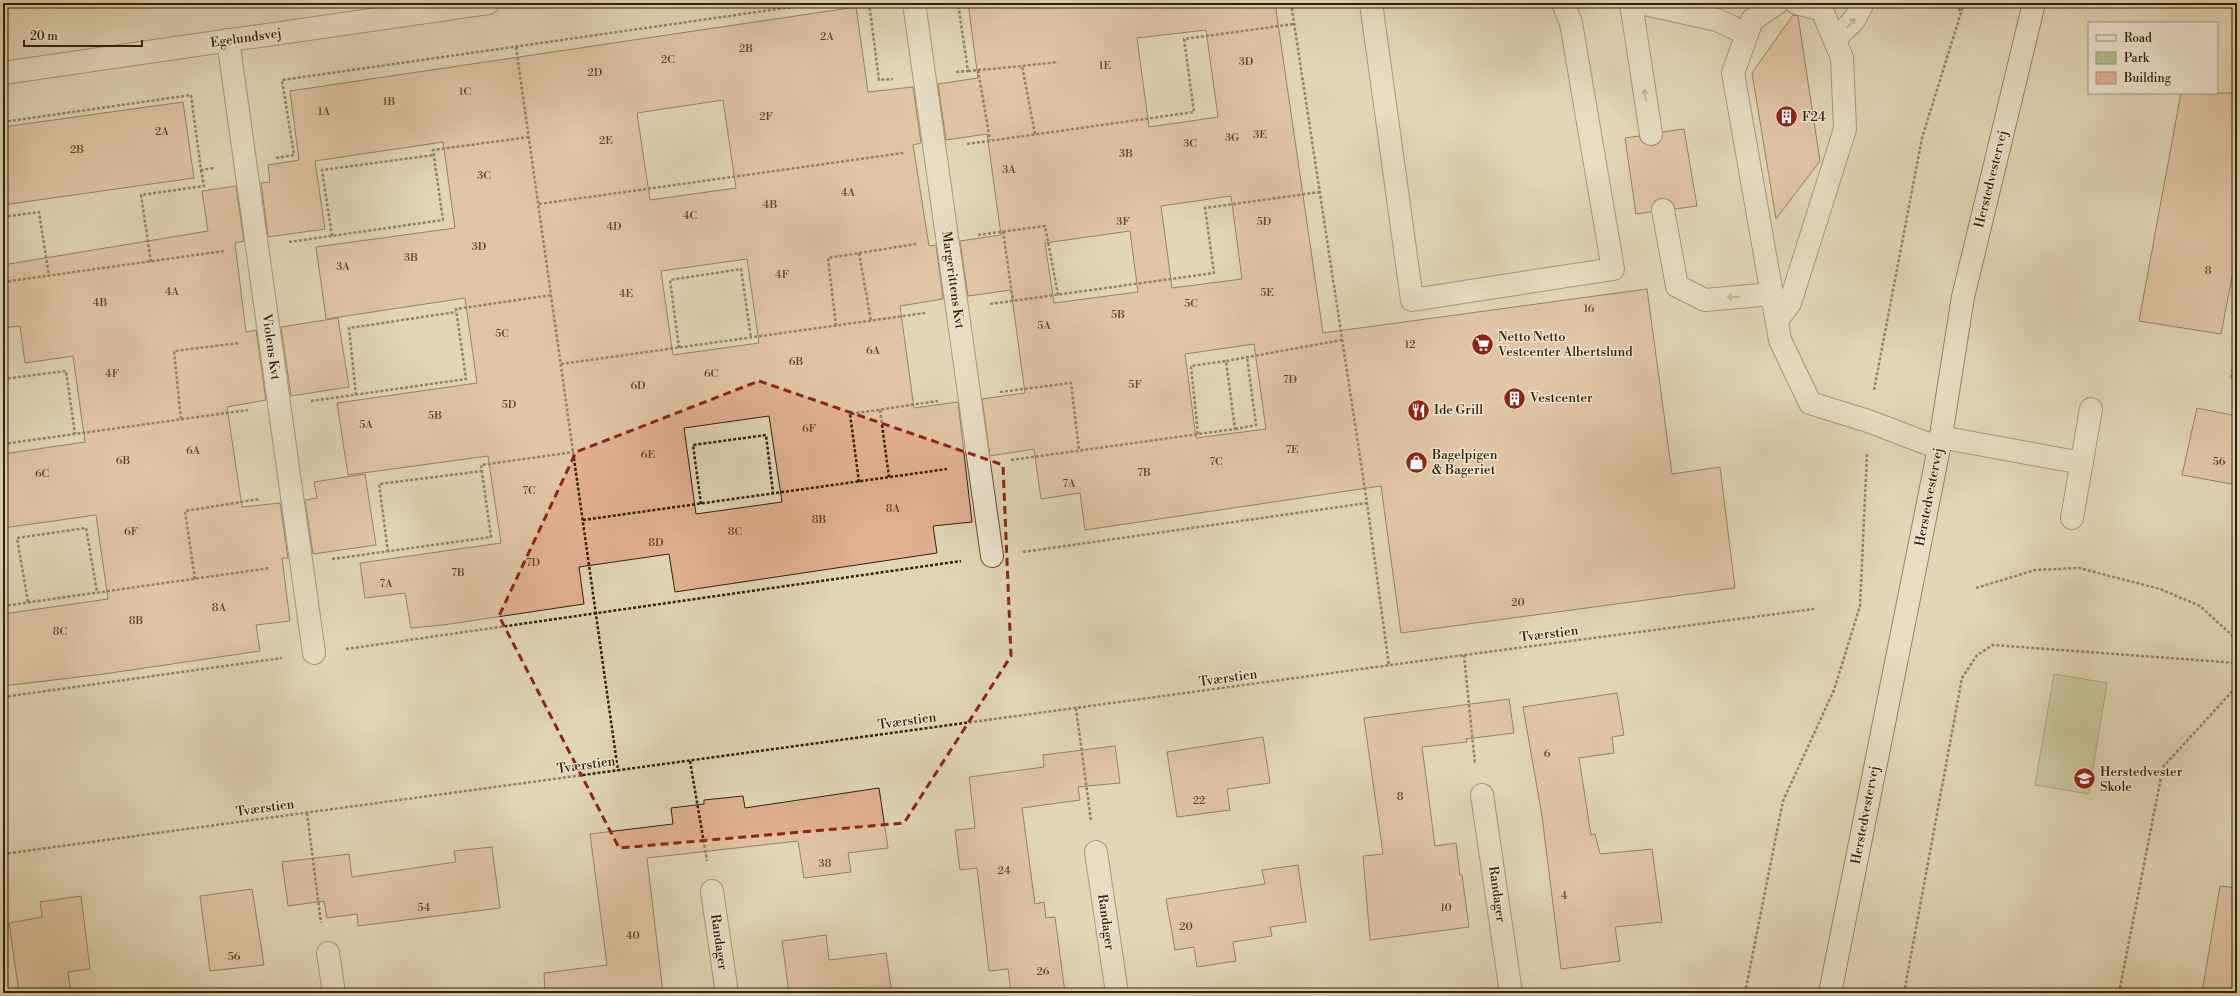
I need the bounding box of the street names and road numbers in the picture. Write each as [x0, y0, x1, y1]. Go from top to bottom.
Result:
street label: Egelundsvej [209, 25, 283, 51]
street label: Herstedvestervej [1971, 129, 2011, 229]
street label: Margerittens Kvt [938, 230, 968, 330]
street label: Violens Kvt [258, 312, 284, 382]
street label: Herstedvestervej [1912, 446, 1946, 548]
street label: Tværstien [1519, 622, 1579, 646]
street label: Tværstien [1198, 666, 1259, 690]
street label: Tværstien [877, 709, 938, 733]
street label: Tværstien [556, 753, 617, 777]
street label: Herstedvestervej [1848, 764, 1882, 866]
street label: Tværstien [235, 796, 296, 820]
street label: Randager [1485, 865, 1509, 923]
street label: Randager [1094, 893, 1118, 951]
street label: Randager [707, 913, 731, 971]

